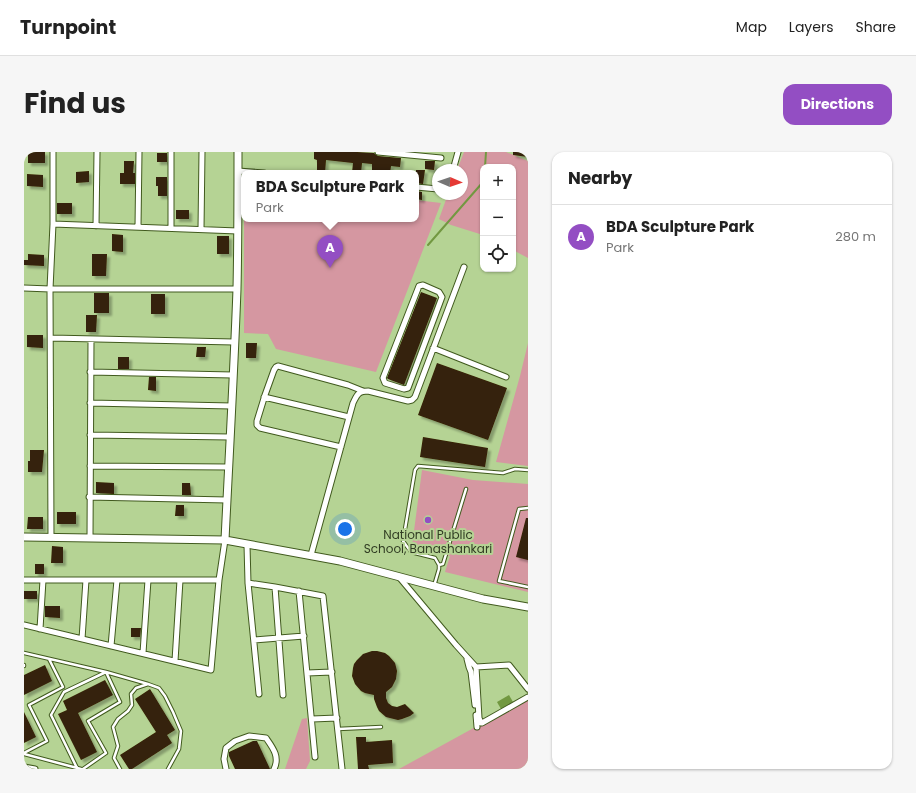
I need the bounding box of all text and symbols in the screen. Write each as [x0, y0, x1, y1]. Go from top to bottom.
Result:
text: Turnpoint [20, 14, 116, 41]
text: Map [736, 17, 767, 37]
text: Layers [789, 17, 833, 37]
text: Share [855, 17, 896, 37]
text: Find us [24, 84, 126, 123]
button: Directions [783, 84, 892, 125]
north arrow [432, 164, 468, 200]
map controls [480, 164, 516, 272]
button: + [480, 164, 516, 200]
text: Nearby [568, 166, 632, 190]
popup [241, 170, 419, 222]
text: BDA Sculpture Park [256, 176, 404, 197]
text: Park [256, 198, 284, 217]
button: − [480, 200, 516, 236]
text: BDA Sculpture Park [606, 216, 754, 237]
text: A [576, 227, 586, 246]
text: 280 m [835, 227, 876, 246]
pin: A [317, 235, 343, 268]
button: locate [480, 236, 516, 272]
text: Park [606, 238, 634, 257]
marker: National Public School, Banashankari [423, 515, 433, 525]
your location [335, 519, 355, 539]
place label: National Public School, Banashankari [364, 526, 492, 557]

